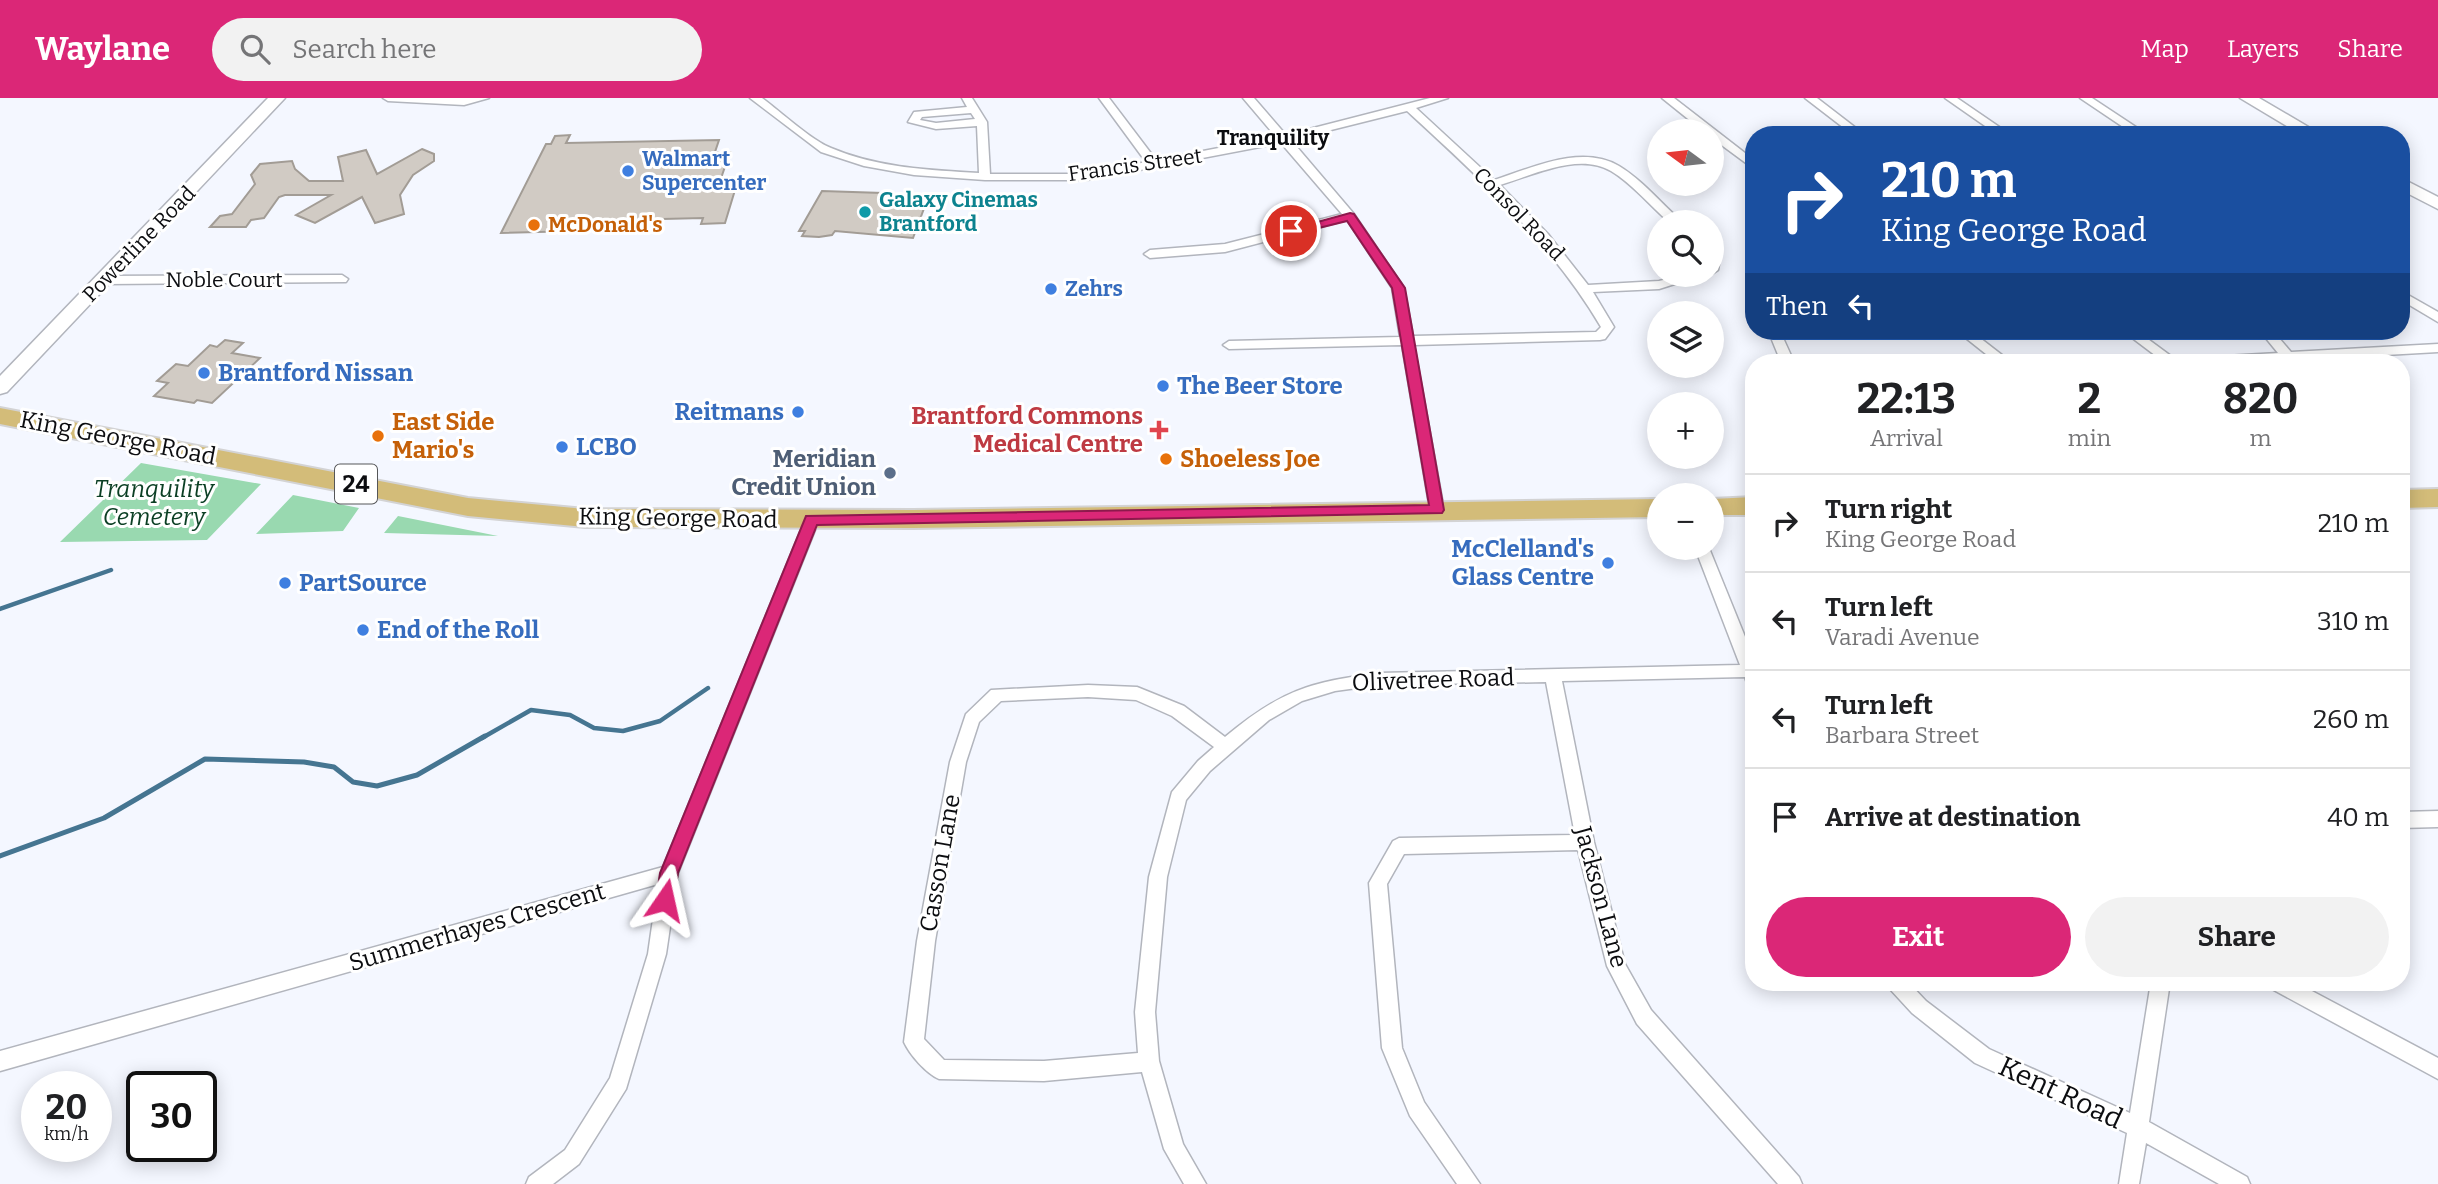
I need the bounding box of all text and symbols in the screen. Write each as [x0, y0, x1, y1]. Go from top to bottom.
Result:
search box [212, 18, 702, 81]
text: Waylane [35, 29, 170, 69]
icon: search [236, 30, 274, 68]
text: Search here [292, 34, 437, 65]
text: Map [2141, 35, 2189, 63]
text: Layers [2227, 35, 2299, 63]
text: Share [2337, 35, 2403, 63]
north arrow [1647, 119, 1724, 196]
map controls [1647, 119, 1724, 560]
district label: Tranquility [1217, 125, 1330, 151]
street label: Francis Street [1066, 143, 1204, 187]
place label: Walmart Supercenter [642, 146, 766, 196]
text: 210 m [1881, 151, 2016, 210]
icon: right [1766, 154, 1857, 245]
street label: Consol Road [1468, 162, 1570, 266]
marker: Walmart Supercenter [620, 163, 636, 179]
street label: Powerline Road [77, 181, 201, 307]
place label: Galaxy Cinemas Brantford [879, 187, 1038, 237]
pin [1261, 201, 1321, 261]
marker: Galaxy Cinemas Brantford [857, 204, 873, 220]
button: search [1647, 210, 1724, 287]
text: King George Road [1881, 211, 2147, 249]
place label: McDonald's [548, 212, 663, 238]
icon: arrive [1272, 212, 1310, 250]
marker: McDonald's [526, 217, 542, 233]
street label: Noble Court [165, 267, 283, 293]
place label: Zehrs [1065, 276, 1123, 302]
marker: Zehrs [1043, 281, 1059, 297]
icon: left [1842, 287, 1880, 325]
text: Then [1766, 291, 1828, 322]
button: layers [1647, 301, 1724, 378]
place label: Brantford Nissan [218, 359, 414, 387]
marker: Brantford Nissan [196, 365, 212, 381]
place label: The Beer Store [1177, 372, 1343, 400]
text: 22:13 [1857, 374, 1956, 424]
text: 2 [2078, 374, 2101, 424]
text: 820 [2223, 374, 2298, 424]
marker: The Beer Store [1155, 378, 1171, 394]
button: + [1647, 392, 1724, 469]
place label: Reitmans [674, 398, 784, 426]
place label: Brantford Commons Medical Centre [911, 402, 1143, 458]
marker: Reitmans [790, 404, 806, 420]
street label: King George Road [17, 405, 219, 471]
place label: East Side Mario's [392, 408, 494, 464]
marker: Brantford Commons Medical Centre [1149, 420, 1169, 440]
text: Arrival [1870, 424, 1943, 452]
text: min [2068, 424, 2111, 452]
text: m [2250, 424, 2271, 452]
marker: East Side Mario's [370, 428, 386, 444]
place label: LCBO [576, 433, 637, 461]
marker: LCBO [554, 439, 570, 455]
place label: Meridian Credit Union [731, 445, 877, 501]
place label: Shoeless Joe [1180, 445, 1320, 473]
marker: Shoeless Joe [1158, 451, 1174, 467]
road number: 24 [335, 464, 377, 504]
marker: Meridian Credit Union [882, 465, 898, 481]
park label: Tranquility Cemetery [94, 475, 216, 531]
button: − [1647, 483, 1724, 560]
text: Turn right [1825, 494, 1952, 525]
street label: King George Road [578, 502, 778, 534]
icon: right [1766, 504, 1804, 542]
text: 210 m [2318, 508, 2389, 539]
text: King George Road [1825, 525, 2016, 553]
place label: McClelland's Glass Centre [1451, 535, 1594, 591]
marker: McClelland's Glass Centre [1600, 555, 1616, 571]
place label: PartSource [299, 569, 427, 597]
marker: PartSource [277, 575, 293, 591]
text: Turn left [1825, 592, 1933, 623]
icon: left [1766, 602, 1804, 640]
text: 310 m [2317, 606, 2389, 637]
place label: End of the Roll [377, 616, 540, 644]
marker: End of the Roll [355, 622, 371, 638]
text: Varadi Avenue [1825, 623, 1980, 651]
street label: Olivetree Road [1351, 663, 1515, 697]
text: Turn left [1825, 690, 1933, 721]
icon: left [1766, 700, 1804, 738]
text: 260 m [2313, 704, 2389, 735]
text: Barbara Street [1825, 721, 1979, 749]
street label: Casson Lane [914, 792, 966, 934]
icon: arrive [1766, 798, 1804, 836]
text: Arrive at destination [1825, 802, 2080, 833]
text: 40 m [2327, 802, 2389, 833]
street label: Jackson Lane [1568, 822, 1633, 971]
position arrow [628, 863, 702, 937]
street label: Summerhayes Crescent [346, 877, 609, 977]
button: Exit [1766, 897, 2071, 977]
button: Share [2085, 897, 2389, 977]
street label: Kent Road [1993, 1049, 2128, 1136]
speed limit sign: 30 [126, 1071, 217, 1162]
text: 20 [46, 1086, 87, 1128]
text: km/h [44, 1123, 89, 1145]

